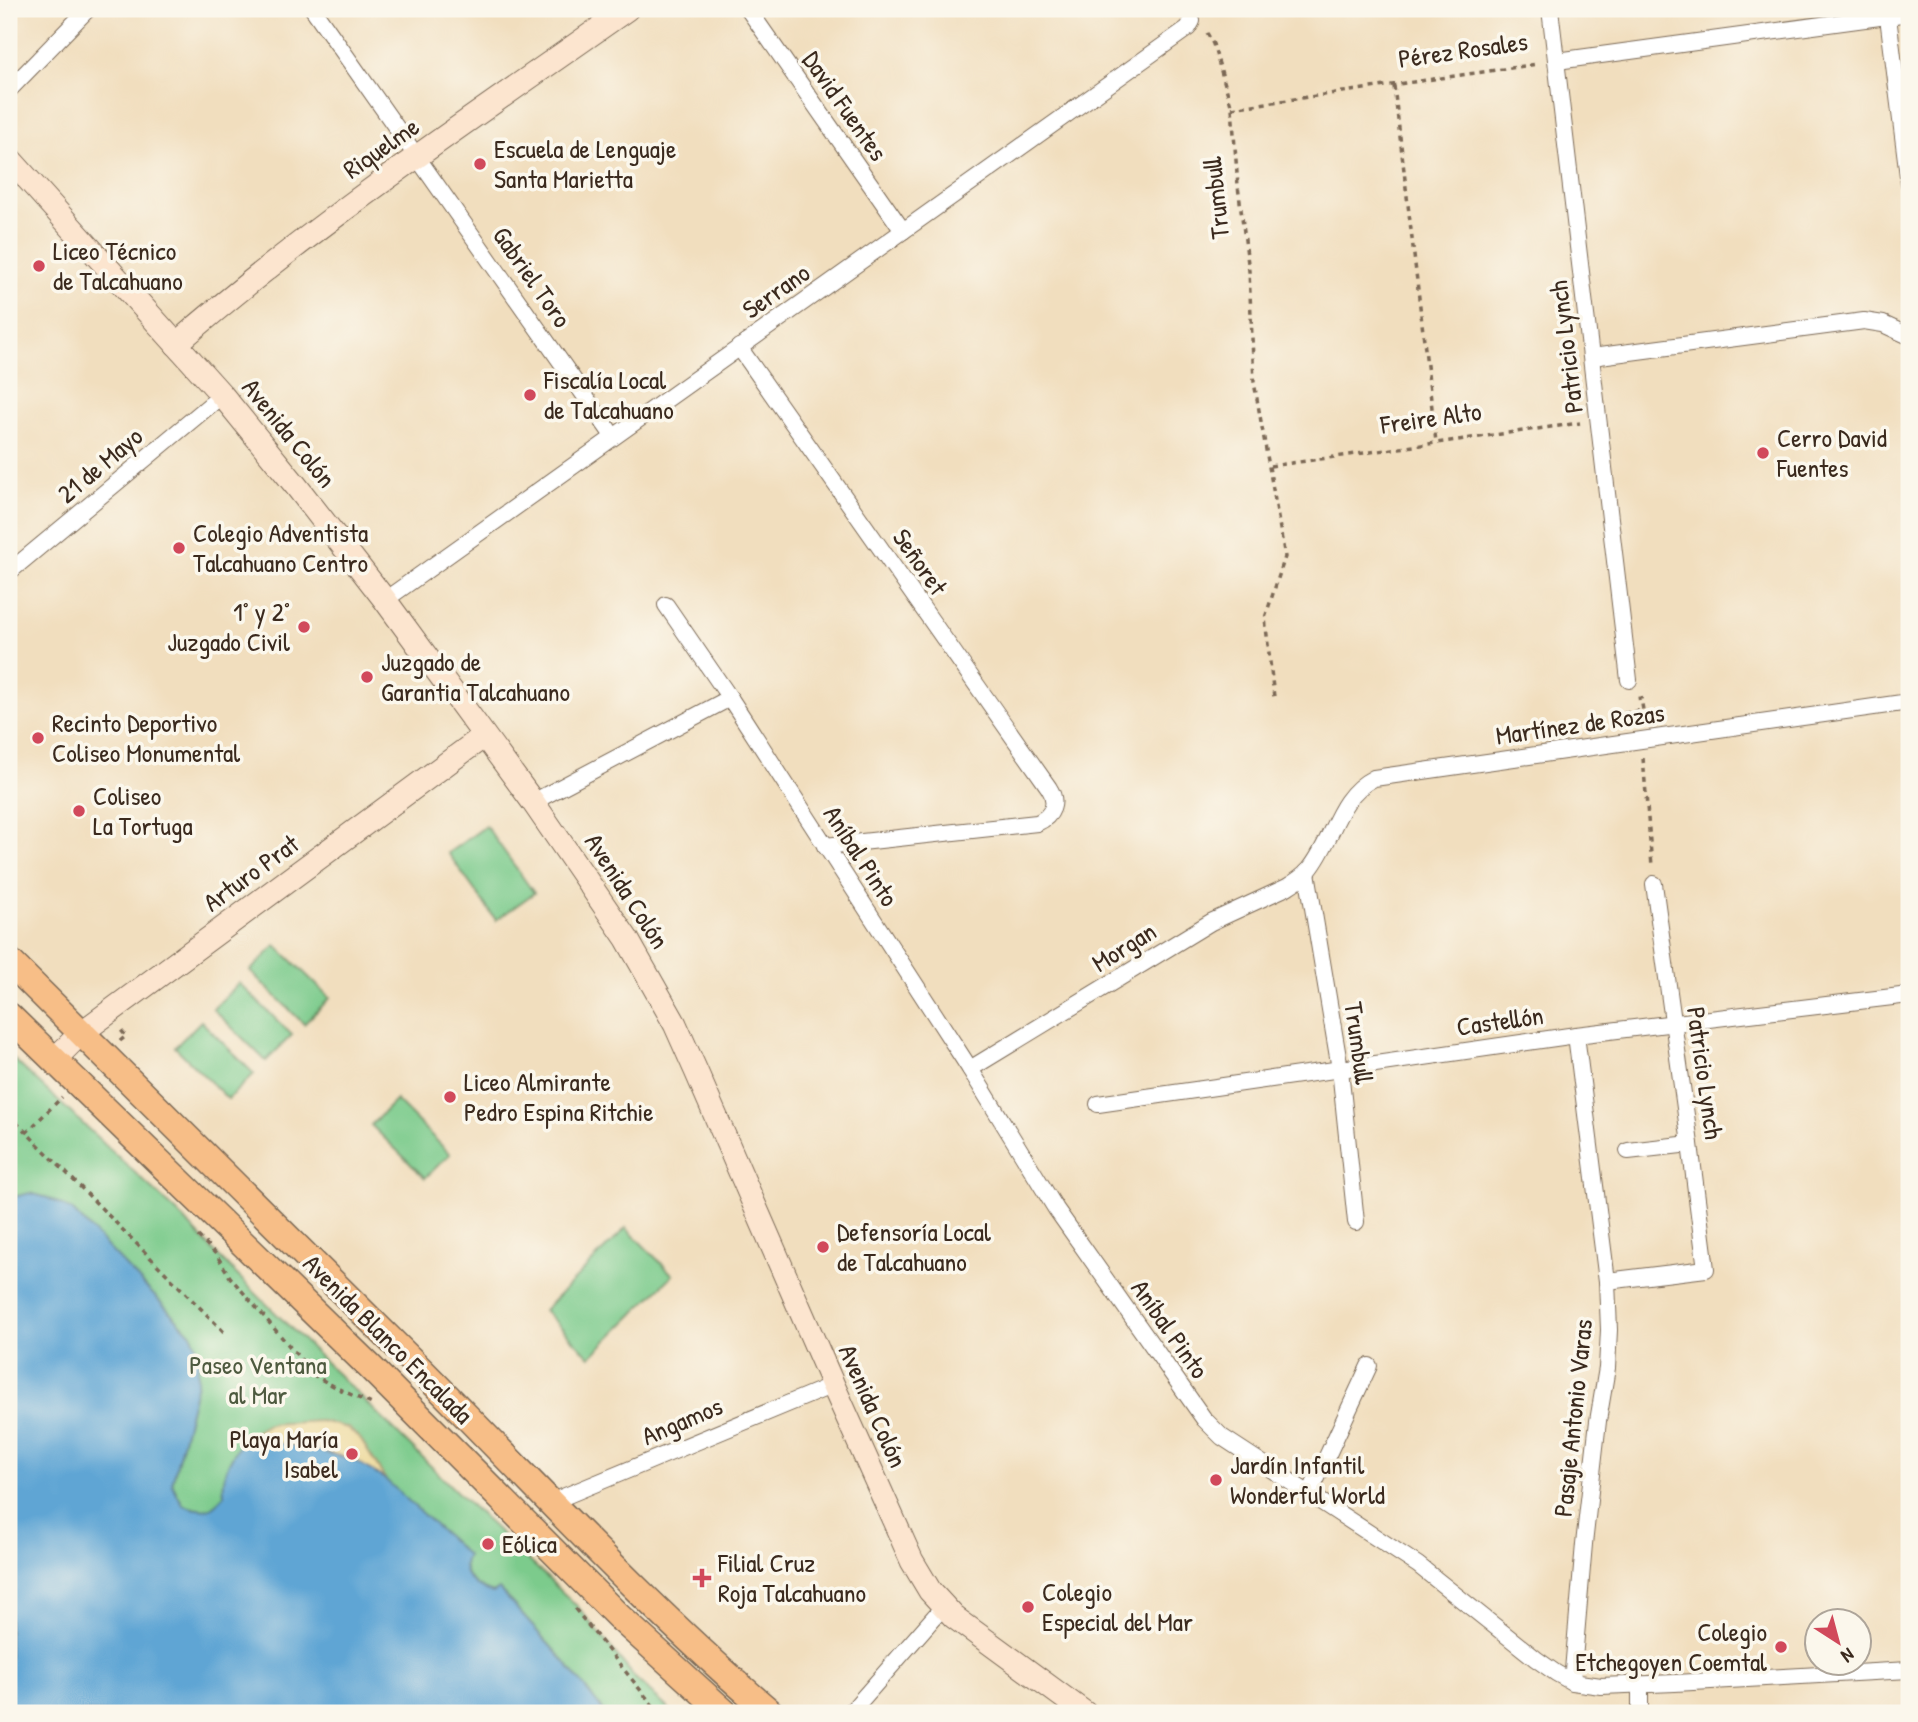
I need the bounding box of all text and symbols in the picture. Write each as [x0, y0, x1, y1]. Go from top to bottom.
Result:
street label: Pérez Rosales [1396, 23, 1530, 76]
street label: David Fuentes [795, 44, 896, 168]
street label: Riquelme [336, 109, 426, 186]
place label: Escuela de Lenguaje Santa Marietta [494, 131, 676, 196]
street label: Trumbull [1194, 154, 1237, 241]
marker: Escuela de Lenguaje Santa Marietta [472, 156, 488, 172]
street label: Gabriel Toro [485, 219, 580, 334]
place label: Liceo Técnico de Talcahuano [53, 233, 183, 298]
street label: Serrano [735, 255, 816, 326]
marker: Liceo Técnico de Talcahuano [31, 258, 47, 274]
street label: Patricio Lynch [1540, 279, 1591, 415]
place label: Fiscalía Local de Talcahuano [543, 362, 674, 427]
street label: Avenida Colón [235, 371, 344, 495]
marker: Fiscalía Local de Talcahuano [522, 387, 538, 403]
street label: Freire Alto [1377, 393, 1484, 442]
street label: 21 de Mayo [50, 419, 150, 511]
place label: Cerro David Fuentes [1776, 420, 1887, 485]
marker: Cerro David Fuentes [1755, 445, 1771, 461]
place label: Colegio Adventista Talcahuano Centro [193, 515, 368, 580]
street label: Señoret [885, 521, 957, 603]
marker: Colegio Adventista Talcahuano Centro [171, 540, 187, 556]
place label: 1° y 2° Juzgado Civil [167, 594, 290, 659]
marker: 1° y 2° Juzgado Civil [296, 619, 312, 635]
place label: Juzgado de Garantia Talcahuano [381, 644, 570, 709]
marker: Juzgado de Garantia Talcahuano [359, 669, 375, 685]
street label: Martínez de Rozas [1493, 694, 1666, 753]
place label: Recinto Deportivo Coliseo Monumental [52, 705, 240, 770]
marker: Recinto Deportivo Coliseo Monumental [30, 730, 46, 746]
place label: Coliseo La Tortuga [93, 778, 193, 843]
street label: Aníbal Pinto [816, 799, 907, 913]
marker: Coliseo La Tortuga [71, 803, 87, 819]
street label: Arturo Prat [196, 825, 306, 919]
street label: Avenida Colón [577, 826, 678, 955]
street label: Morgan [1085, 913, 1162, 980]
street label: Castellón [1454, 997, 1546, 1044]
street label: Trumbull [1336, 1000, 1383, 1087]
street label: Patricio Lynch [1679, 1005, 1732, 1141]
place label: Liceo Almirante Pedro Espina Ritchie [464, 1064, 654, 1129]
marker: Liceo Almirante Pedro Espina Ritchie [442, 1089, 458, 1105]
place label: Defensoría Local de Talcahuano [837, 1214, 991, 1279]
marker: Defensoría Local de Talcahuano [815, 1239, 831, 1255]
street label: Avenida Blanco Encalada [296, 1246, 481, 1431]
street label: Aníbal Pinto [1124, 1272, 1217, 1385]
street label: Pasaje Antonio Varas [1545, 1318, 1600, 1518]
street label: Avenida Colón [831, 1339, 916, 1473]
park label: Paseo Ventana al Mar [189, 1347, 327, 1412]
street label: Angamos [636, 1388, 727, 1453]
place label: Playa María Isabel [230, 1421, 338, 1486]
marker: Playa María Isabel [344, 1446, 360, 1462]
place label: Jardín Infantil Wonderful World [1230, 1447, 1385, 1512]
marker: Jardín Infantil Wonderful World [1208, 1472, 1224, 1488]
place label: Eólica [502, 1526, 557, 1561]
marker: Eólica [480, 1536, 496, 1552]
place label: Filial Cruz Roja Talcahuano [717, 1545, 866, 1610]
marker: Filial Cruz Roja Talcahuano [692, 1568, 712, 1588]
place label: Colegio Especial del Mar [1042, 1574, 1193, 1639]
marker: Colegio Especial del Mar [1020, 1599, 1036, 1615]
north arrow [1802, 1606, 1872, 1676]
place label: Colegio Etchegoyen Coemtal [1575, 1614, 1767, 1679]
marker: Colegio Etchegoyen Coemtal [1773, 1639, 1789, 1655]
text: N [1836, 1642, 1860, 1669]

